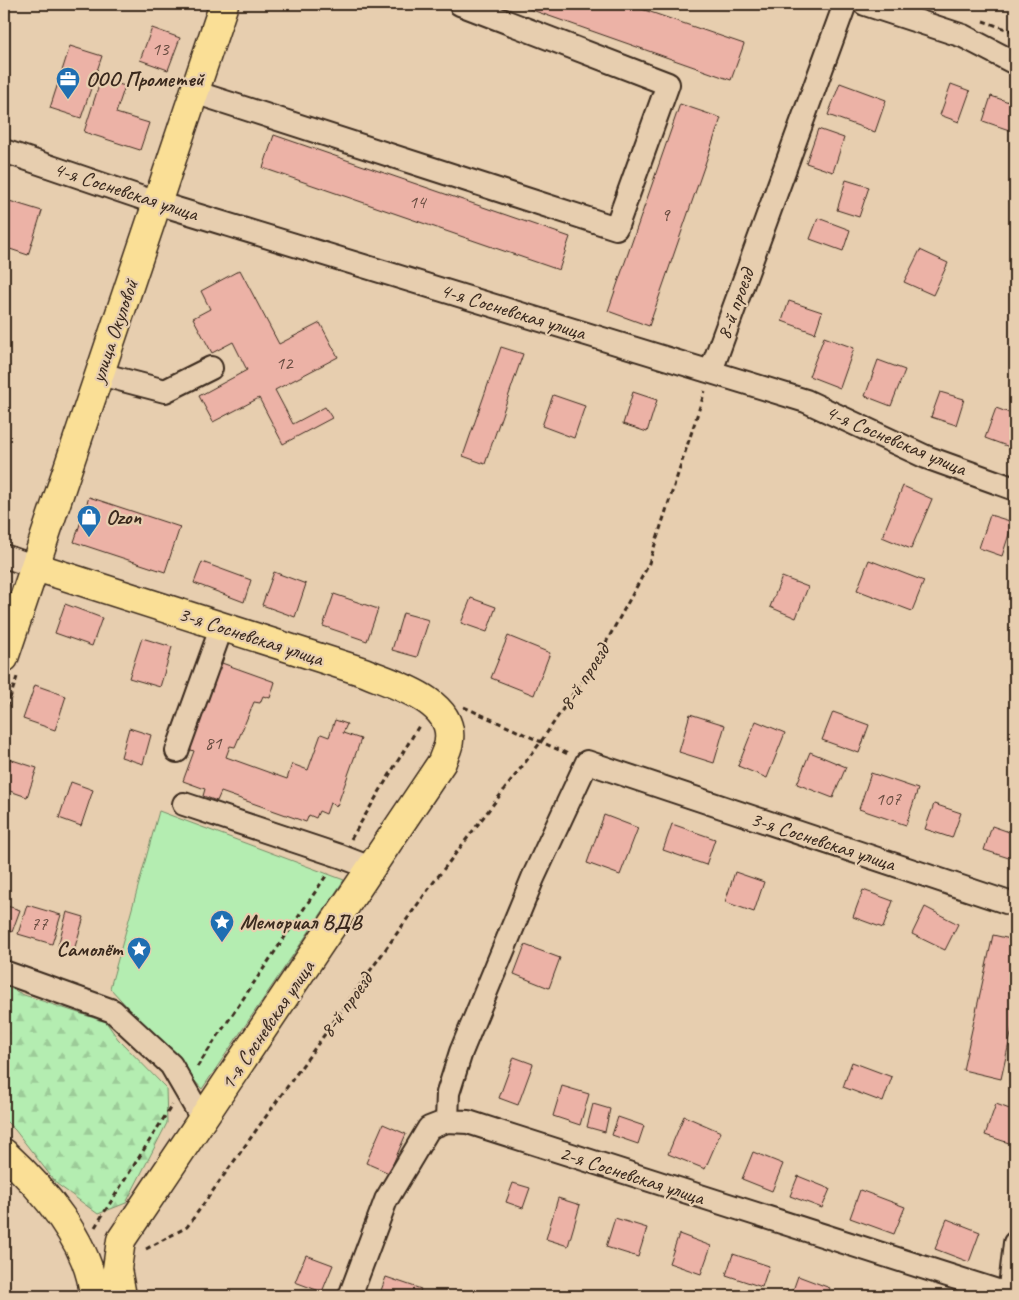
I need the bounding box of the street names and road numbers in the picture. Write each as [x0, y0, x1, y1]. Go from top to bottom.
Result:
street label: 4-я Сосневская улица [50, 155, 203, 227]
street label: 8-й проезд [710, 262, 761, 343]
street label: улица Окуловой [84, 275, 144, 388]
street label: 4-я Сосневская улица [437, 277, 590, 346]
street label: 4-я Сосневская улица [822, 399, 972, 482]
street label: 3-я Сосневская улица [175, 600, 328, 672]
street label: 8-й проезд [553, 637, 616, 715]
street label: 3-я Сосневская улица [747, 805, 900, 877]
street label: 1-я Сосневская улица [214, 954, 321, 1095]
street label: 8-й проезд [314, 965, 380, 1043]
street label: 2-я Сосневская улица [556, 1139, 709, 1211]

